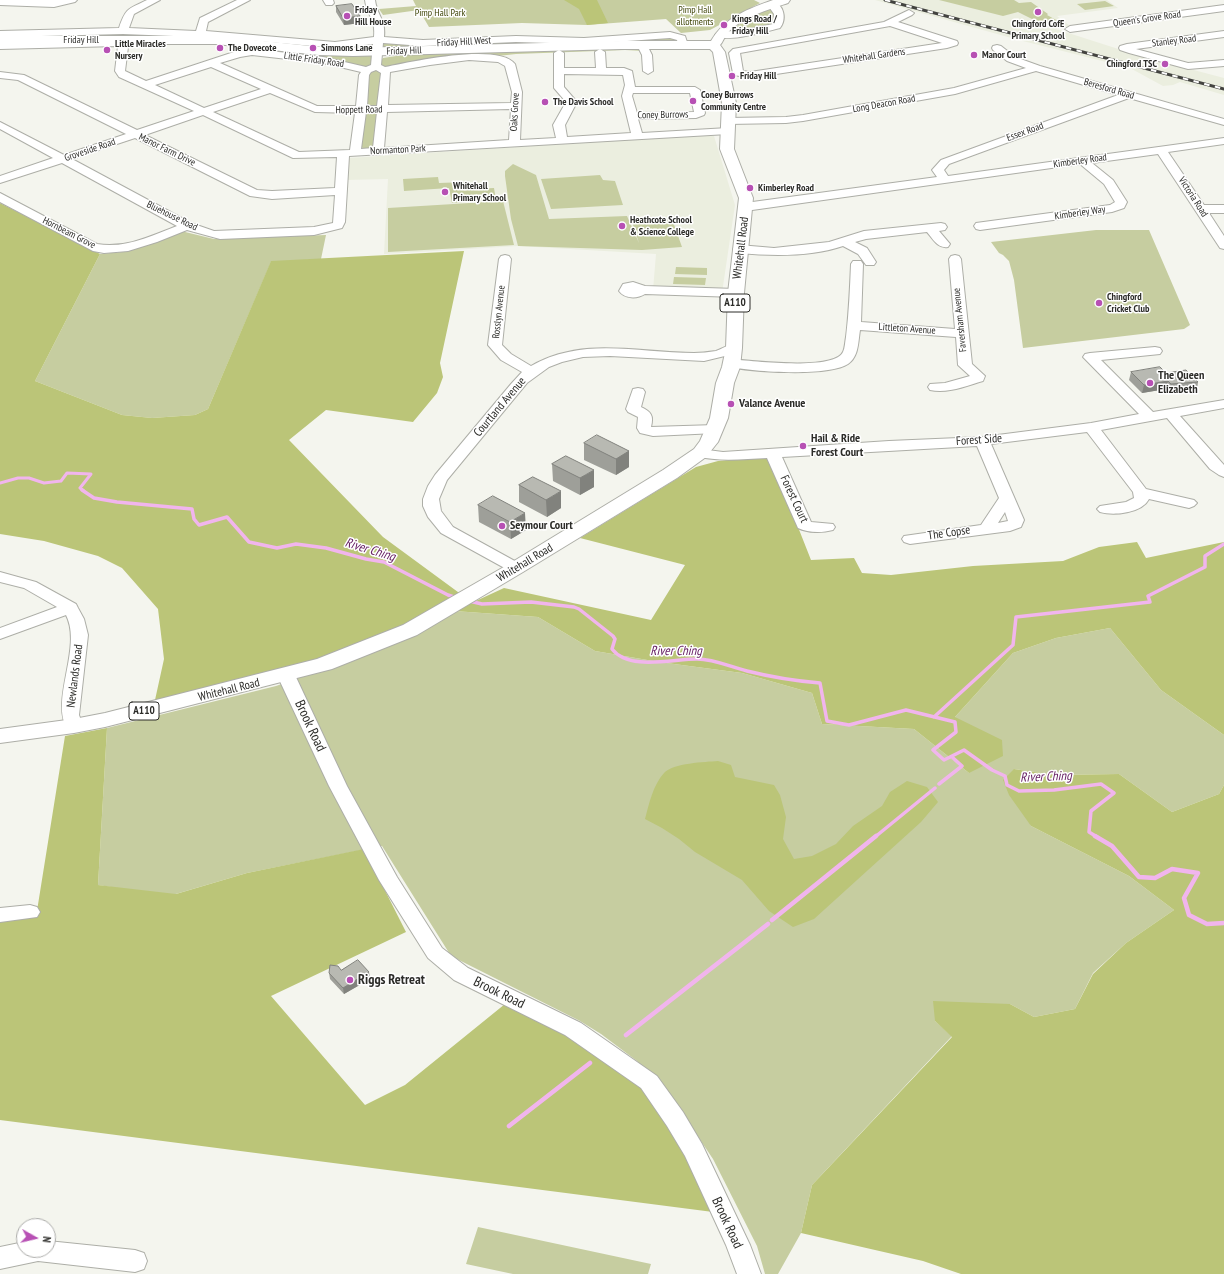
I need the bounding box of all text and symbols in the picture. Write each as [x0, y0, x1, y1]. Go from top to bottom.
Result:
place label: Friday Hill House [355, 4, 392, 28]
park label: Pimp Hall allotments [677, 4, 713, 28]
park label: Pimp Hall Park [415, 7, 465, 19]
marker: Chingford CofE Primary School [1033, 7, 1043, 17]
street label: Queen's Grove Road [1112, 8, 1182, 30]
marker: Friday Hill House [342, 11, 352, 21]
place label: Kings Road / Friday Hill [732, 13, 777, 36]
place label: Chingford CofE Primary School [1011, 18, 1065, 42]
marker: Kings Road / Friday Hill [719, 20, 729, 30]
street label: Stanley Road [1151, 32, 1197, 50]
street label: Friday Hill [63, 34, 99, 46]
street label: Friday Hill West [437, 35, 491, 49]
place label: Little Miracles Nursery [115, 38, 166, 62]
place label: The Dovecote [228, 42, 276, 54]
place label: Simmons Lane [321, 42, 373, 54]
marker: The Dovecote [215, 43, 225, 53]
marker: Simmons Lane [308, 43, 318, 53]
street label: Friday Hill [386, 44, 422, 58]
marker: Little Miracles Nursery [102, 45, 112, 55]
street label: Whitehall Gardens [842, 46, 906, 66]
place label: Manor Court [982, 49, 1026, 61]
street label: Little Friday Road [283, 50, 345, 70]
marker: Manor Court [969, 50, 979, 60]
place label: Chingford TSC [1107, 58, 1157, 70]
marker: Chingford TSC [1160, 59, 1170, 69]
place label: Friday Hill [740, 70, 776, 82]
marker: Friday Hill [727, 71, 737, 81]
street label: Beresford Road [1082, 76, 1136, 102]
place label: Coney Burrows Community Centre [701, 89, 766, 112]
street label: Oaks Grove [508, 92, 522, 132]
street label: Long Deacon Road [852, 93, 916, 115]
place label: The Davis School [553, 96, 614, 108]
marker: Coney Burrows Community Centre [688, 96, 698, 106]
marker: The Davis School [540, 97, 550, 107]
street label: Hoppett Road [335, 104, 383, 116]
street label: Coney Burrows [637, 109, 689, 121]
street label: Essex Road [1005, 120, 1045, 144]
street label: Manor Farm Drive [137, 131, 197, 169]
street label: Groveside Road [63, 136, 117, 164]
street label: Normanton Park [370, 143, 426, 157]
street label: Kimberley Road [1052, 151, 1108, 171]
street label: Victoria Road [1176, 175, 1210, 219]
place label: Whitehall Primary School [453, 180, 506, 204]
place label: Kimberley Road [758, 182, 814, 194]
marker: Kimberley Road [745, 183, 755, 193]
marker: Whitehall Primary School [440, 187, 450, 197]
street label: Bluehouse Road [145, 198, 199, 234]
street label: Kimberley Way [1054, 204, 1106, 222]
place label: Heathcote School & Science College [630, 214, 694, 238]
street label: Hornbeam Grove [41, 215, 97, 251]
street label: Whitehall Road [730, 216, 752, 280]
marker: Heathcote School & Science College [617, 221, 627, 231]
street label: Rosslyn Avenue [490, 285, 508, 339]
street label: Faversham Avenue [951, 287, 969, 353]
place label: Chingford Cricket Club [1107, 291, 1149, 314]
road number: A110 [720, 294, 750, 312]
marker: Chingford Cricket Club [1094, 298, 1104, 308]
street label: Littleton Avenue [878, 321, 936, 337]
place label: The Queen Elizabeth [1158, 369, 1204, 397]
street label: Courtland Avenue [471, 374, 529, 440]
marker: The Queen Elizabeth [1145, 378, 1155, 388]
place label: Valance Avenue [739, 397, 805, 411]
marker: Valance Avenue [726, 399, 736, 409]
street label: Forest Side [955, 431, 1003, 449]
place label: Hail & Ride Forest Court [811, 432, 863, 460]
marker: Hail & Ride Forest Court [798, 441, 808, 451]
street label: Forest Court [777, 473, 811, 525]
place label: Seymour Court [510, 519, 573, 533]
marker: Seymour Court [497, 521, 507, 531]
street label: The Copse [927, 523, 971, 543]
water label: River Ching [343, 535, 397, 565]
street label: Whitehall Road [494, 541, 556, 585]
water label: River Ching [650, 643, 702, 659]
street label: Newlands Road [64, 644, 86, 708]
street label: Whitehall Road [197, 675, 261, 705]
street label: Brook Road [291, 698, 329, 754]
road number: A110 [129, 702, 159, 720]
water label: River Ching [1020, 768, 1072, 786]
place label: Riggs Retreat [358, 972, 425, 988]
street label: Brook Road [471, 973, 527, 1013]
marker: Riggs Retreat [345, 975, 355, 985]
street label: Brook Road [708, 1195, 746, 1251]
north arrow [16, 1218, 56, 1258]
text: N [40, 1236, 54, 1243]

